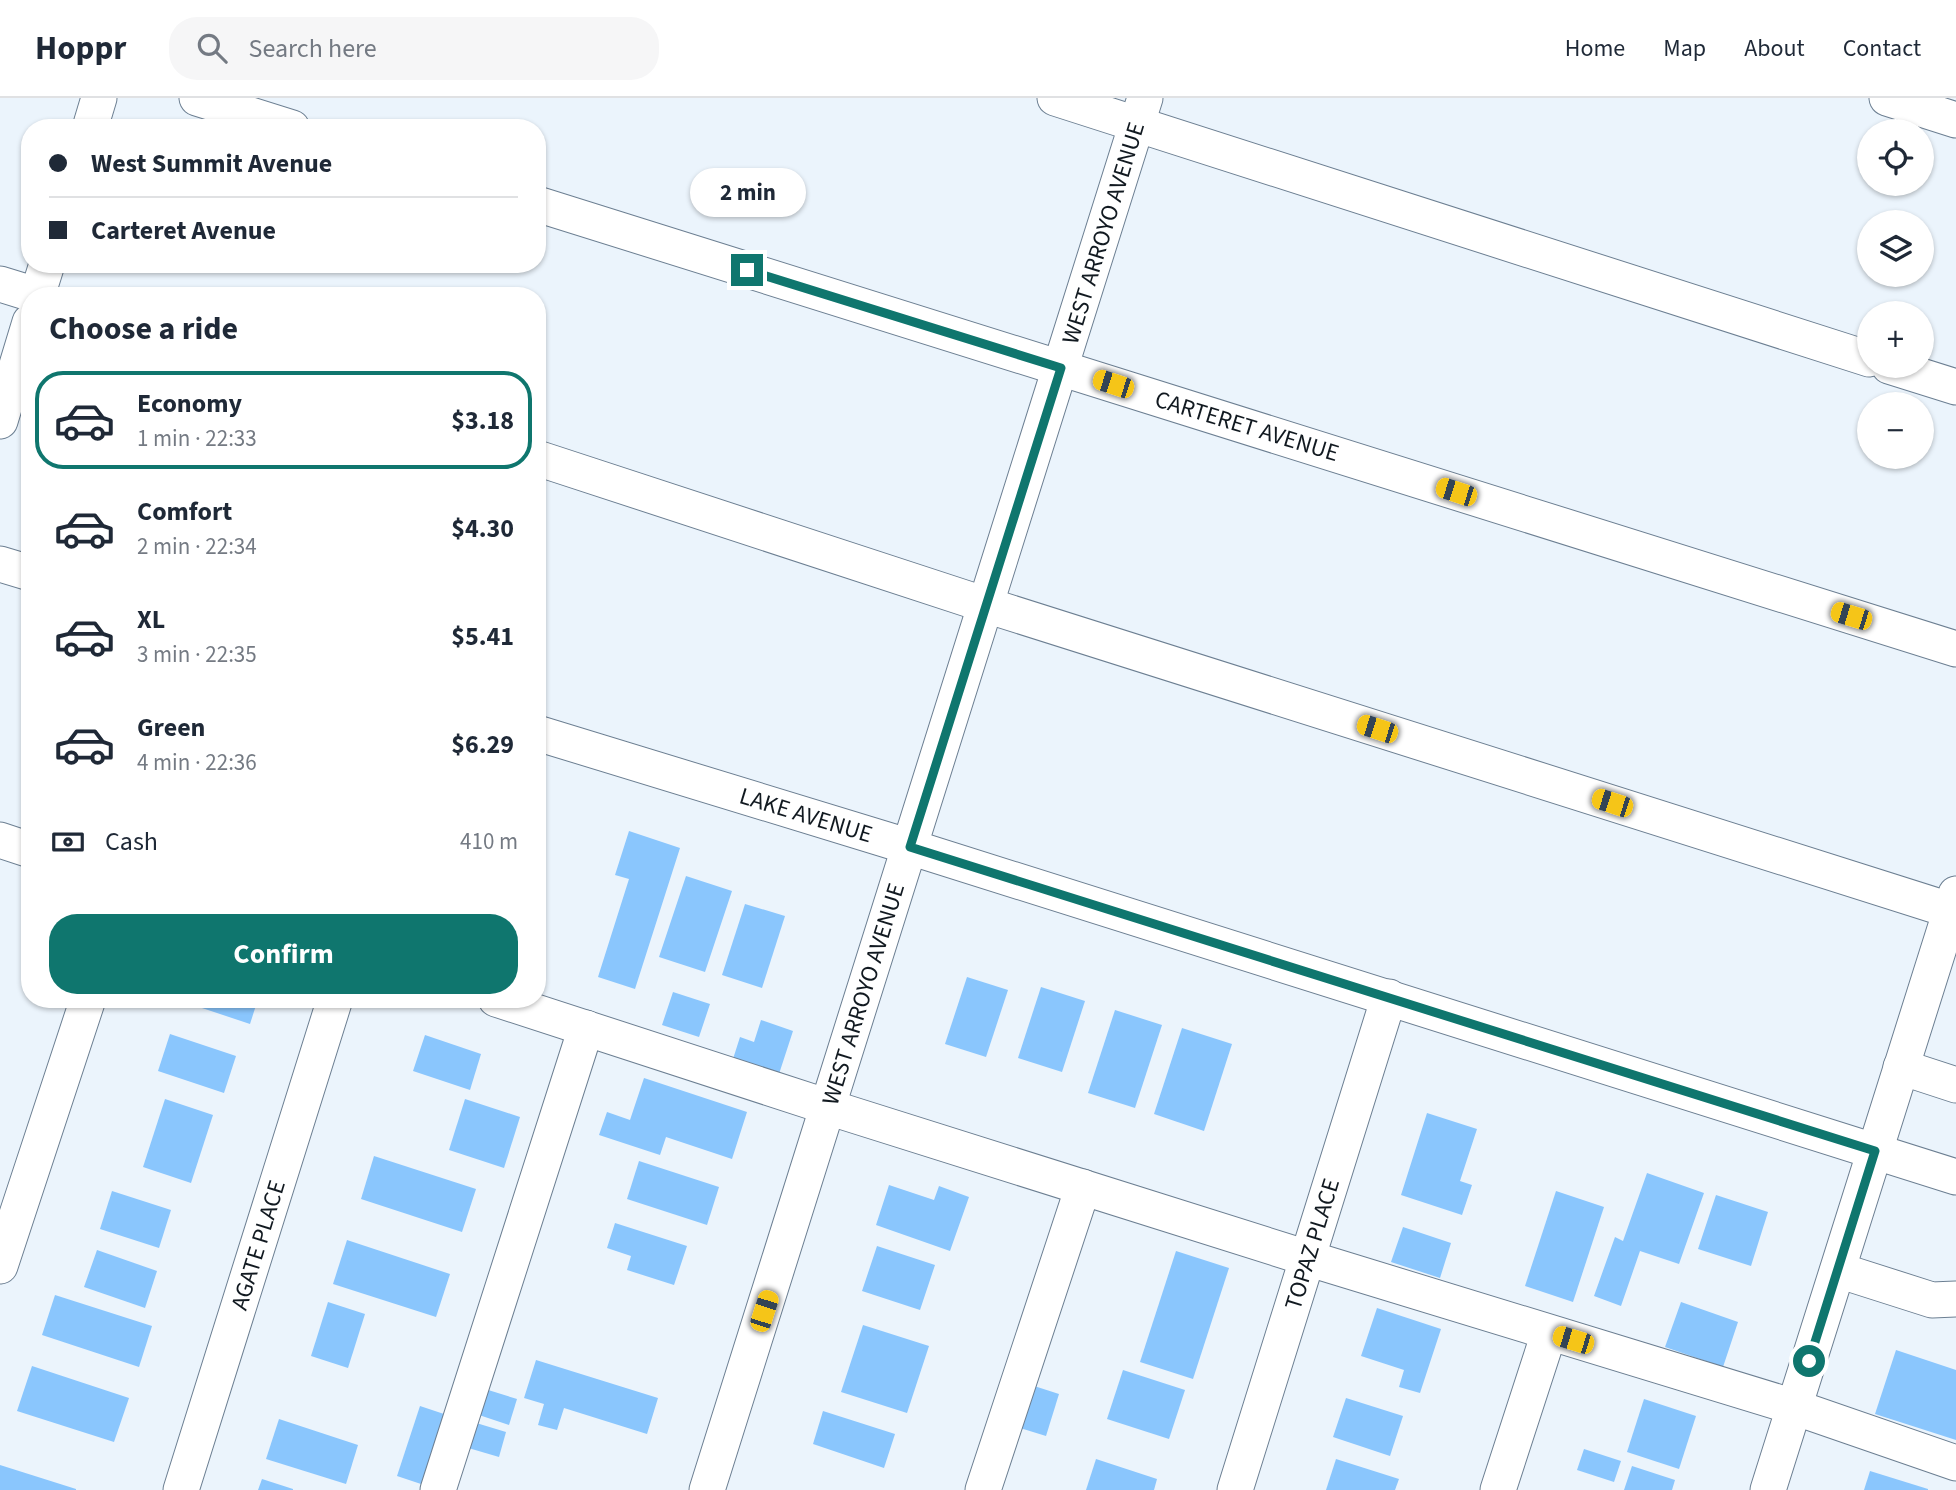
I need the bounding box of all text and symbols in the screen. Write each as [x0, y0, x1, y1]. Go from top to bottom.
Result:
search box [169, 17, 659, 80]
text: Hoppr [35, 25, 127, 72]
icon: search [193, 29, 231, 67]
text: Search here [249, 30, 377, 67]
text: Home [1565, 31, 1625, 66]
text: Map [1663, 31, 1706, 66]
text: About [1744, 31, 1805, 66]
text: Contact [1843, 31, 1921, 66]
street label: WEST ARROYO AVENUE [1053, 118, 1154, 348]
map controls [1857, 119, 1934, 469]
button: locate [1857, 119, 1934, 196]
text: West Summit Avenue [91, 145, 332, 182]
callout: 2 min [689, 169, 805, 218]
text: 2 min [720, 176, 776, 209]
button: layers [1857, 210, 1934, 287]
text: Carteret Avenue [91, 212, 276, 249]
route end [731, 254, 763, 286]
button: + [1857, 301, 1934, 378]
text: Choose a ride [49, 306, 238, 352]
car [1090, 368, 1137, 400]
street label: CARTERET AVENUE [1150, 382, 1343, 471]
text: Economy [137, 385, 242, 422]
icon: car [53, 389, 116, 452]
button: − [1857, 392, 1934, 469]
text: $3.18 [451, 402, 514, 439]
text: 1 min · 22:33 [137, 422, 257, 455]
car [1433, 476, 1480, 508]
text: Comfort [137, 493, 232, 530]
icon: car [53, 497, 116, 560]
text: $4.30 [451, 510, 514, 547]
text: 2 min · 22:34 [137, 530, 257, 563]
car [1828, 600, 1875, 632]
text: XL [137, 601, 165, 638]
icon: car [53, 605, 116, 668]
text: $5.41 [451, 618, 514, 655]
text: 3 min · 22:35 [137, 638, 257, 671]
text: Green [137, 709, 205, 746]
icon: car [53, 713, 116, 776]
car [1354, 713, 1401, 745]
text: $6.29 [451, 726, 514, 763]
text: 4 min · 22:36 [137, 746, 257, 779]
street label: LAKE AVENUE [735, 779, 877, 852]
car [1589, 787, 1636, 819]
icon: cash [49, 823, 87, 861]
text: Cash [105, 823, 158, 860]
text: 410 m [460, 825, 518, 858]
street label: WEST ARROYO AVENUE [813, 879, 914, 1109]
button: Confirm [49, 914, 518, 994]
street label: TOPAZ PLACE [1276, 1174, 1349, 1314]
street label: AGATE PLACE [222, 1176, 295, 1314]
car [748, 1288, 781, 1334]
car [1550, 1324, 1597, 1356]
route start [1793, 1345, 1825, 1377]

